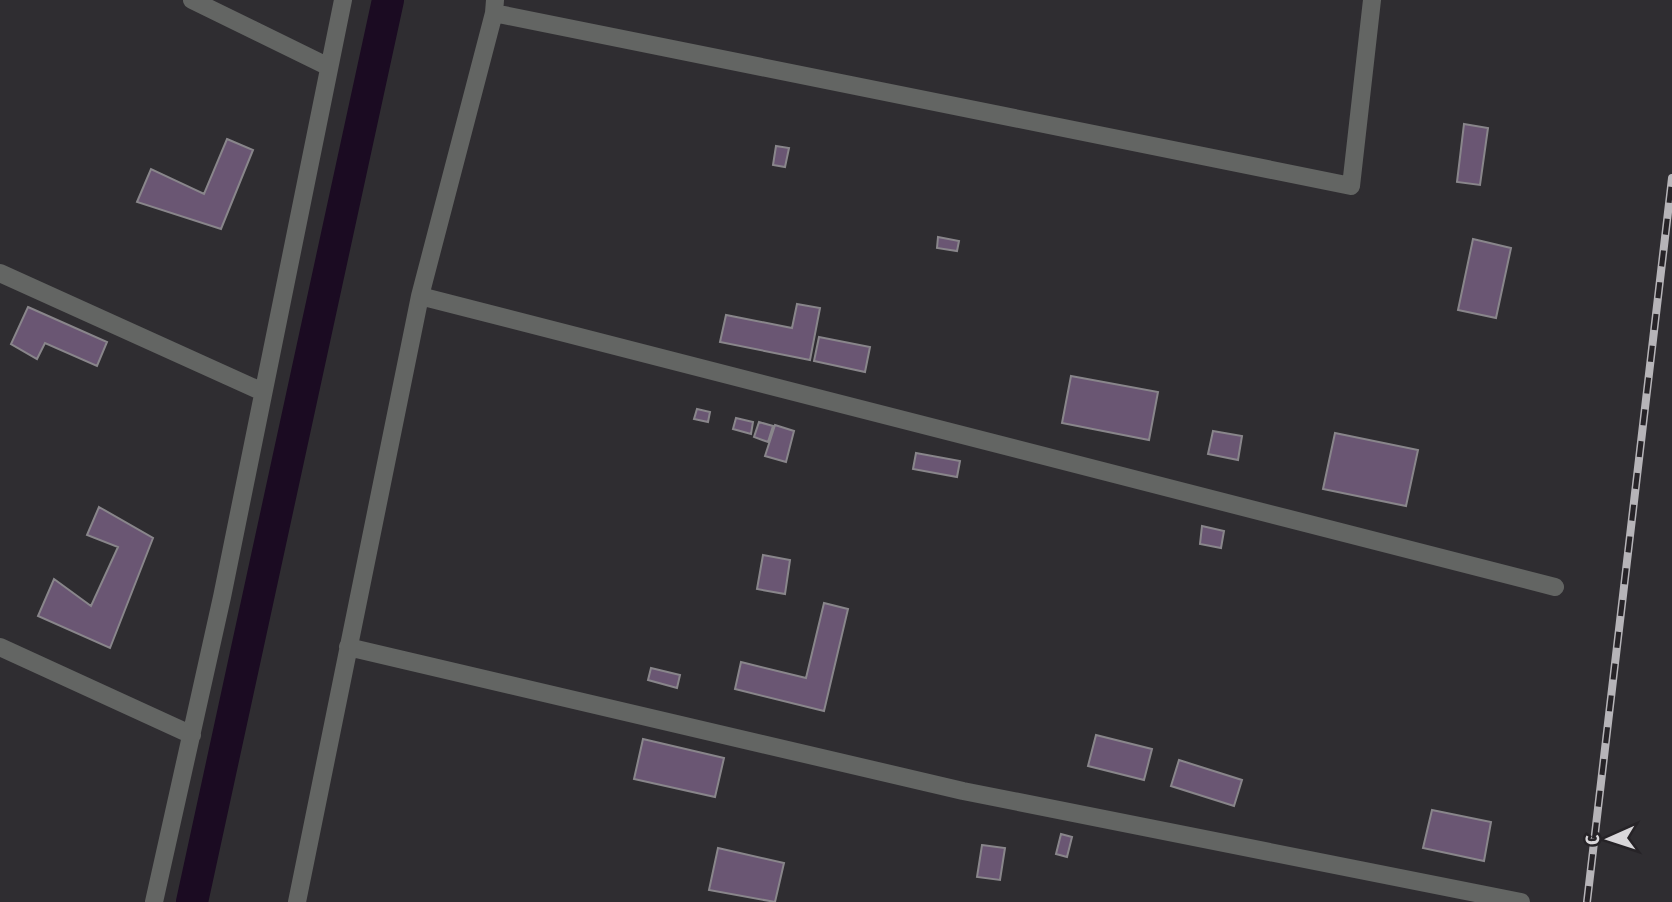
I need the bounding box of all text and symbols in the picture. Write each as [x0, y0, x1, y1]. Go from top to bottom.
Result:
north arrow [1574, 804, 1644, 874]
text: С [1581, 834, 1604, 845]

